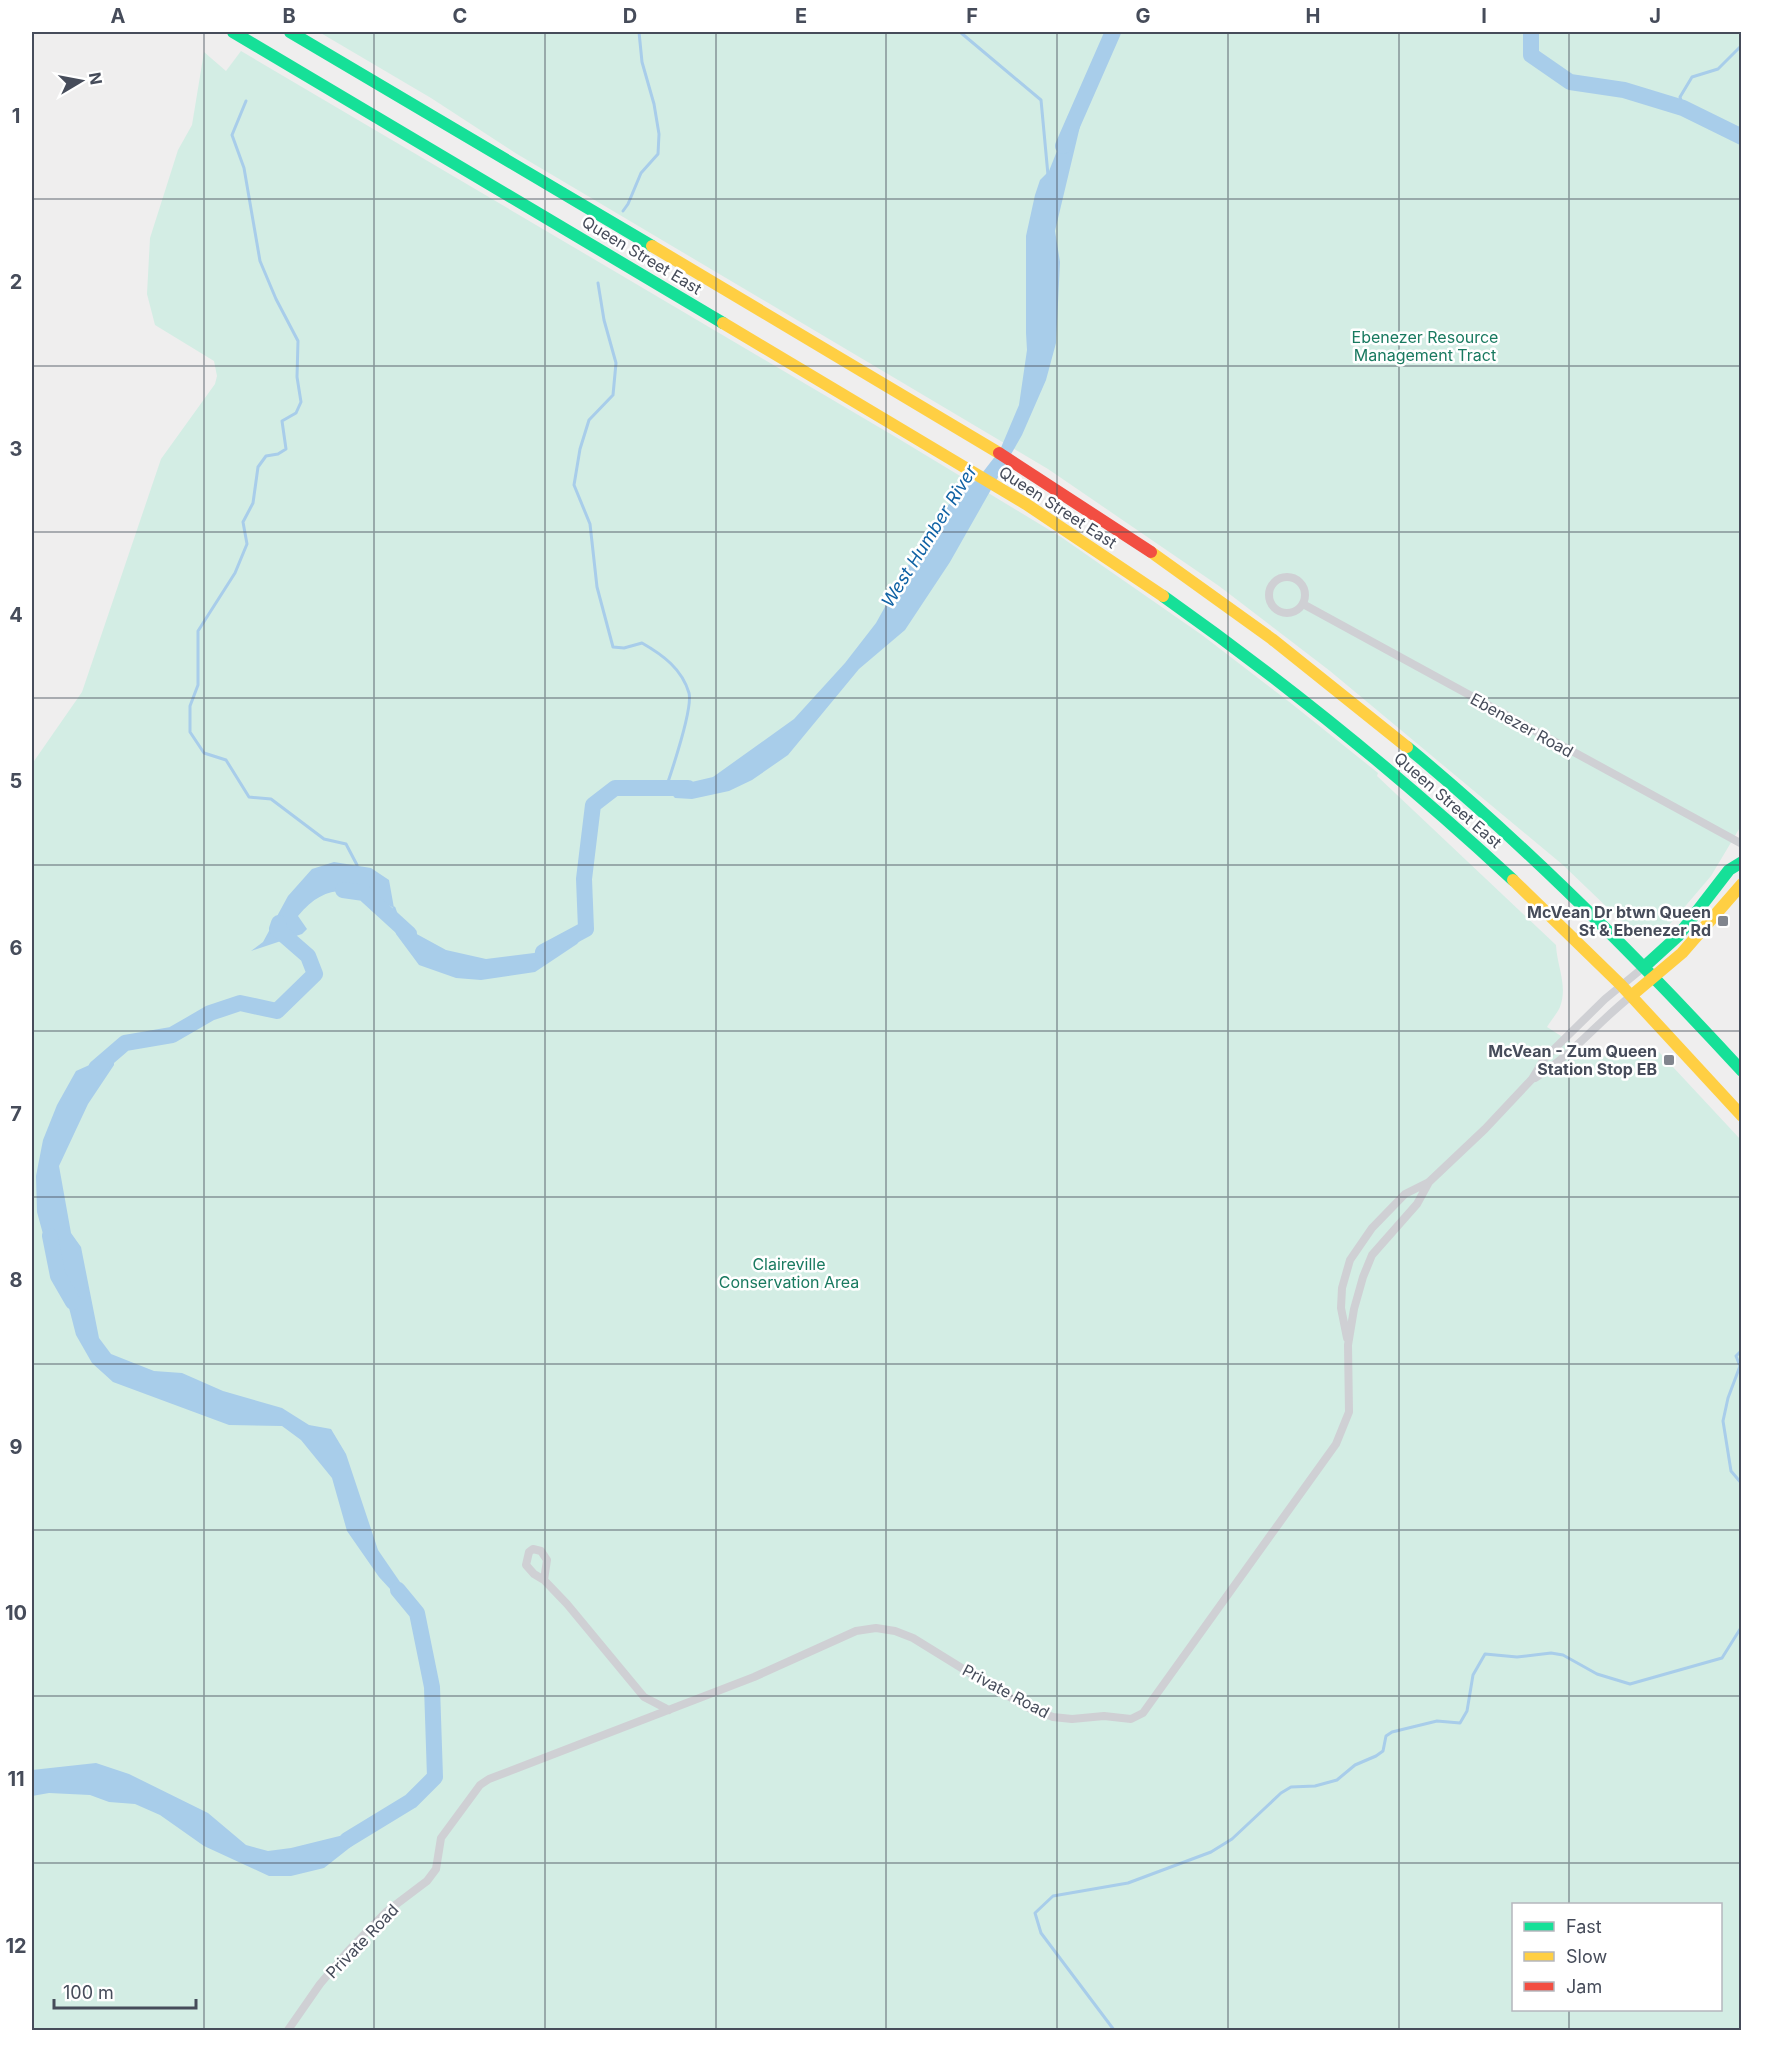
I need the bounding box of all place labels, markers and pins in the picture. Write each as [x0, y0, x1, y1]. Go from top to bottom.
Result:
place label: McVean Dr btwn Queen St & Ebenezer Rd [1527, 902, 1711, 940]
marker: McVean Dr btwn Queen St & Ebenezer Rd [1716, 914, 1730, 928]
place label: McVean - Zum Queen Station Stop EB [1488, 1041, 1657, 1079]
marker: McVean - Zum Queen Station Stop EB [1662, 1053, 1676, 1067]

